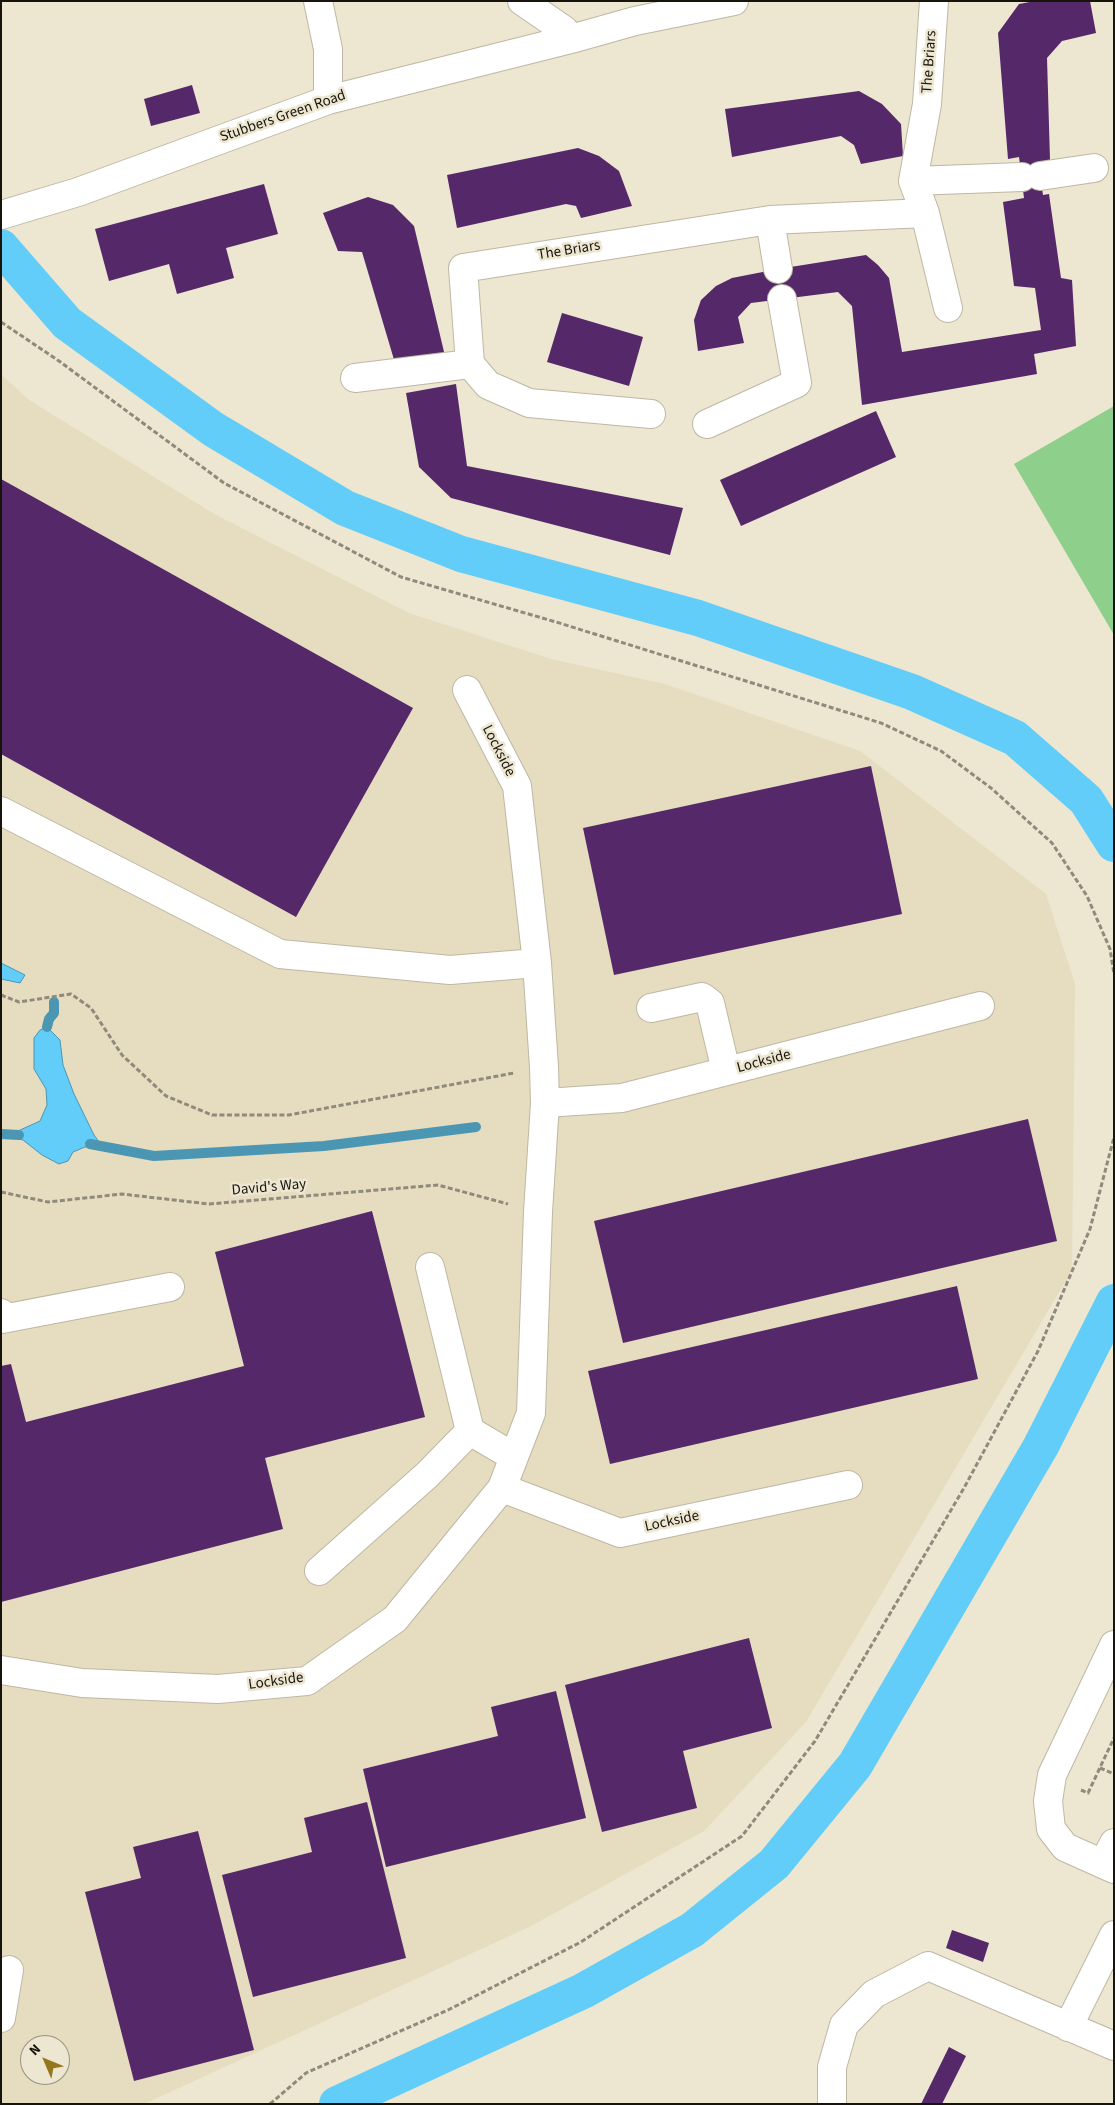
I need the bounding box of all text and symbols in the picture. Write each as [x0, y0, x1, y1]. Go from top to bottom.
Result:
street label: The Briars [919, 30, 941, 94]
street label: Stubbers Green Road [218, 87, 348, 147]
street label: The Briars [536, 237, 602, 265]
street label: Lockside [477, 722, 519, 780]
street label: Lockside [735, 1046, 793, 1078]
street label: David's Way [231, 1176, 307, 1200]
street label: Lockside [643, 1507, 701, 1537]
street label: Lockside [247, 1669, 305, 1695]
north arrow [20, 2035, 70, 2085]
text: N [25, 2040, 45, 2060]

